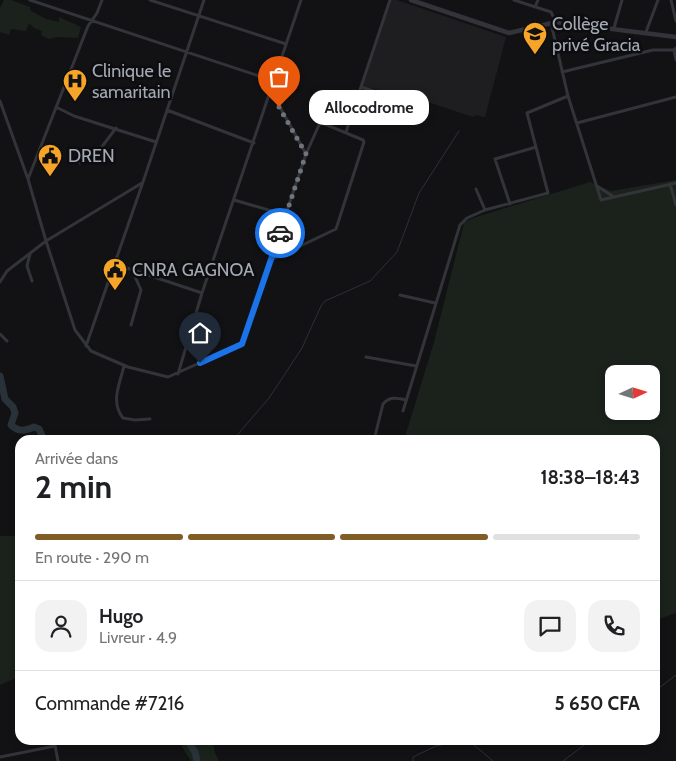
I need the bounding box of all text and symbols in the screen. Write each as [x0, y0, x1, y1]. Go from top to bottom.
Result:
place label: Collège privé Gracia [552, 13, 641, 56]
school or university icon: Collège privé Gracia [522, 21, 548, 55]
pin [258, 56, 300, 107]
place label: Clinique le samaritain [92, 60, 171, 103]
icon: bag [265, 63, 293, 91]
hospital icon: Clinique le samaritain [62, 68, 88, 102]
callout: Allocodrome [309, 90, 429, 124]
text: Allocodrome [324, 98, 414, 117]
public building icon: DREN [37, 143, 63, 177]
place label: DREN [68, 145, 115, 167]
courier [255, 208, 305, 258]
icon: car [266, 219, 294, 247]
public building icon: CNRA GAGNOA [102, 257, 128, 291]
place label: CNRA GAGNOA [132, 259, 254, 281]
pin [179, 312, 221, 363]
icon: home [186, 319, 214, 347]
north arrow [605, 365, 660, 420]
map controls [605, 365, 660, 420]
text: Arrivée dans [35, 449, 118, 468]
text: 18:38–18:43 [541, 466, 640, 489]
text: 2 min [35, 467, 112, 506]
text: En route · 290 m [35, 548, 149, 567]
button: person [35, 600, 87, 652]
button: chat [524, 600, 576, 652]
button: phone [588, 600, 640, 652]
text: Hugo [99, 605, 143, 628]
text: Livreur · 4.9 [99, 628, 177, 647]
text: Commande #7216 [35, 692, 184, 715]
text: 5 650 CFA [555, 692, 640, 715]

